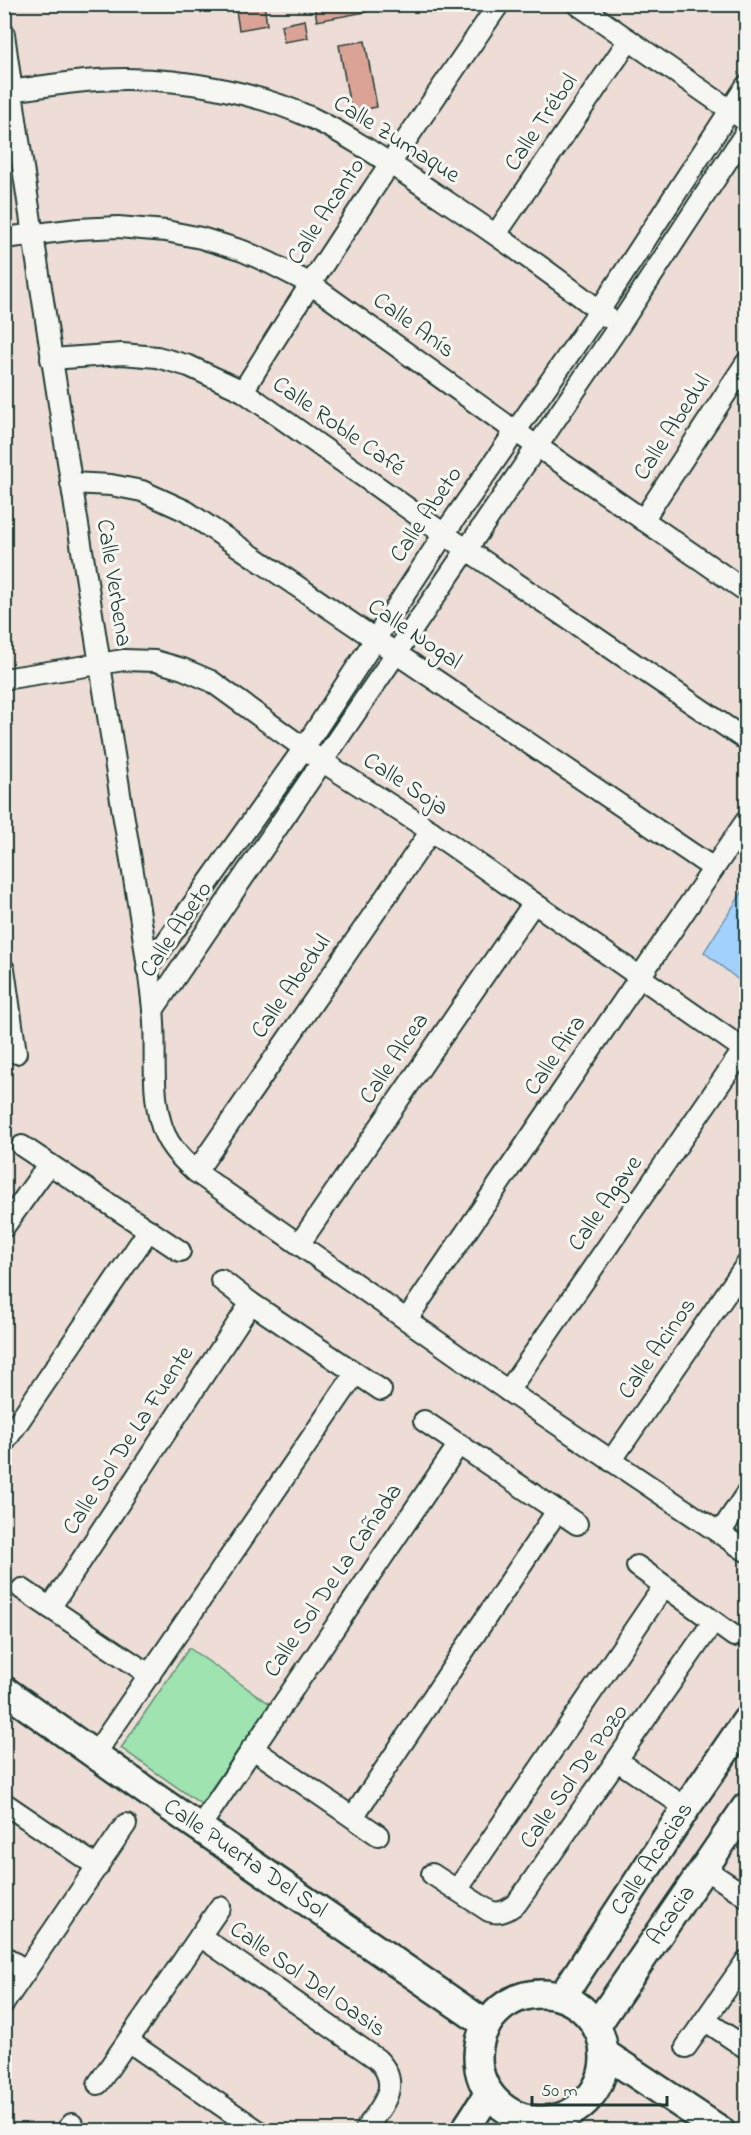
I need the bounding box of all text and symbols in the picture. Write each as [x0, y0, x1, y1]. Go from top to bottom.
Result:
street label: Calle Trébol [496, 67, 588, 179]
street label: Calle Zumaque [326, 87, 467, 193]
street label: Calle Acanto [279, 151, 375, 273]
street label: Calle Anís [365, 284, 461, 368]
street label: Calle Roble Café [264, 368, 412, 486]
street label: Calle Abedul [626, 368, 720, 488]
street label: Calle Abeto [382, 460, 472, 570]
street label: Calle Verbena [86, 517, 140, 649]
street label: Calle Nogal [360, 590, 468, 680]
street label: Calle Soja [355, 744, 455, 826]
street label: Calle Abeto [132, 875, 222, 985]
street label: Calle Abedul [243, 928, 341, 1046]
street label: Calle Alcea [351, 1006, 439, 1112]
street label: Calle Aira [516, 1009, 596, 1103]
street label: Calle Agave [560, 1149, 652, 1259]
street label: Calle Acinos [610, 1291, 706, 1407]
street label: Calle Sol De La Fuente [55, 1339, 204, 1542]
street label: Calle Sol De La Cañada [256, 1477, 412, 1685]
street label: Calle Sol De Pozo [512, 1697, 638, 1857]
street label: Calle Puerta Del Sol [156, 1790, 334, 1928]
street label: Calle Acacias [606, 1797, 700, 1921]
street label: Acacia [640, 1882, 702, 1952]
street label: Calle Sol Del Oasis [222, 1913, 392, 2047]
scale bar [532, 2069, 667, 2107]
text: 50 m [541, 2079, 578, 2105]

